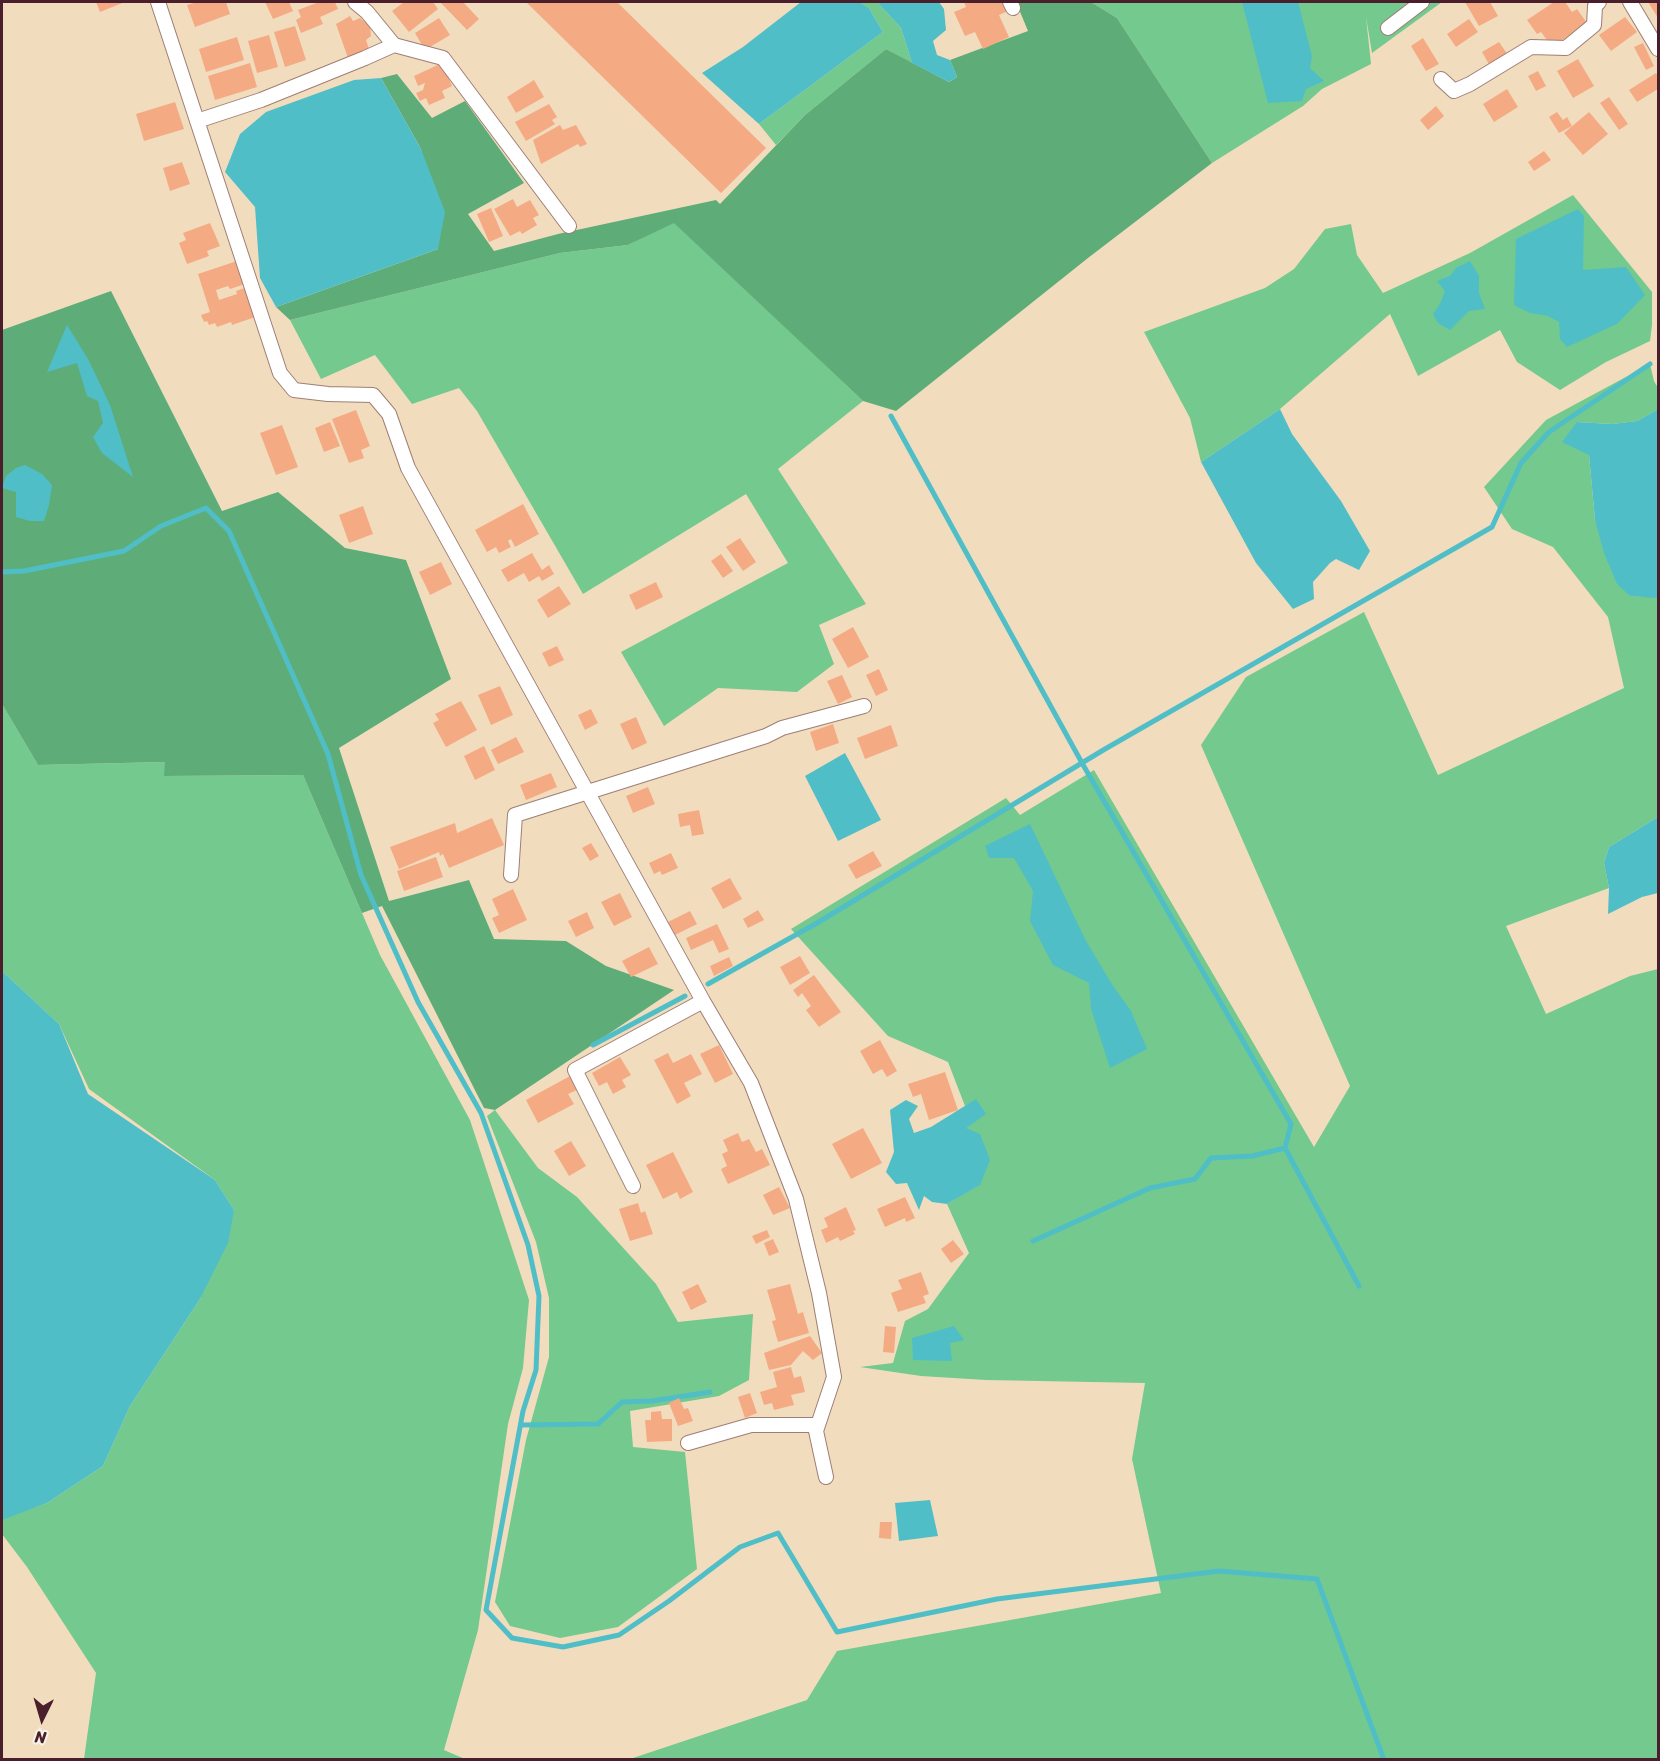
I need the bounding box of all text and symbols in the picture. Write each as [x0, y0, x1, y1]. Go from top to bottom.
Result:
north arrow [12, 1689, 72, 1749]
text: N [34, 1723, 47, 1752]

